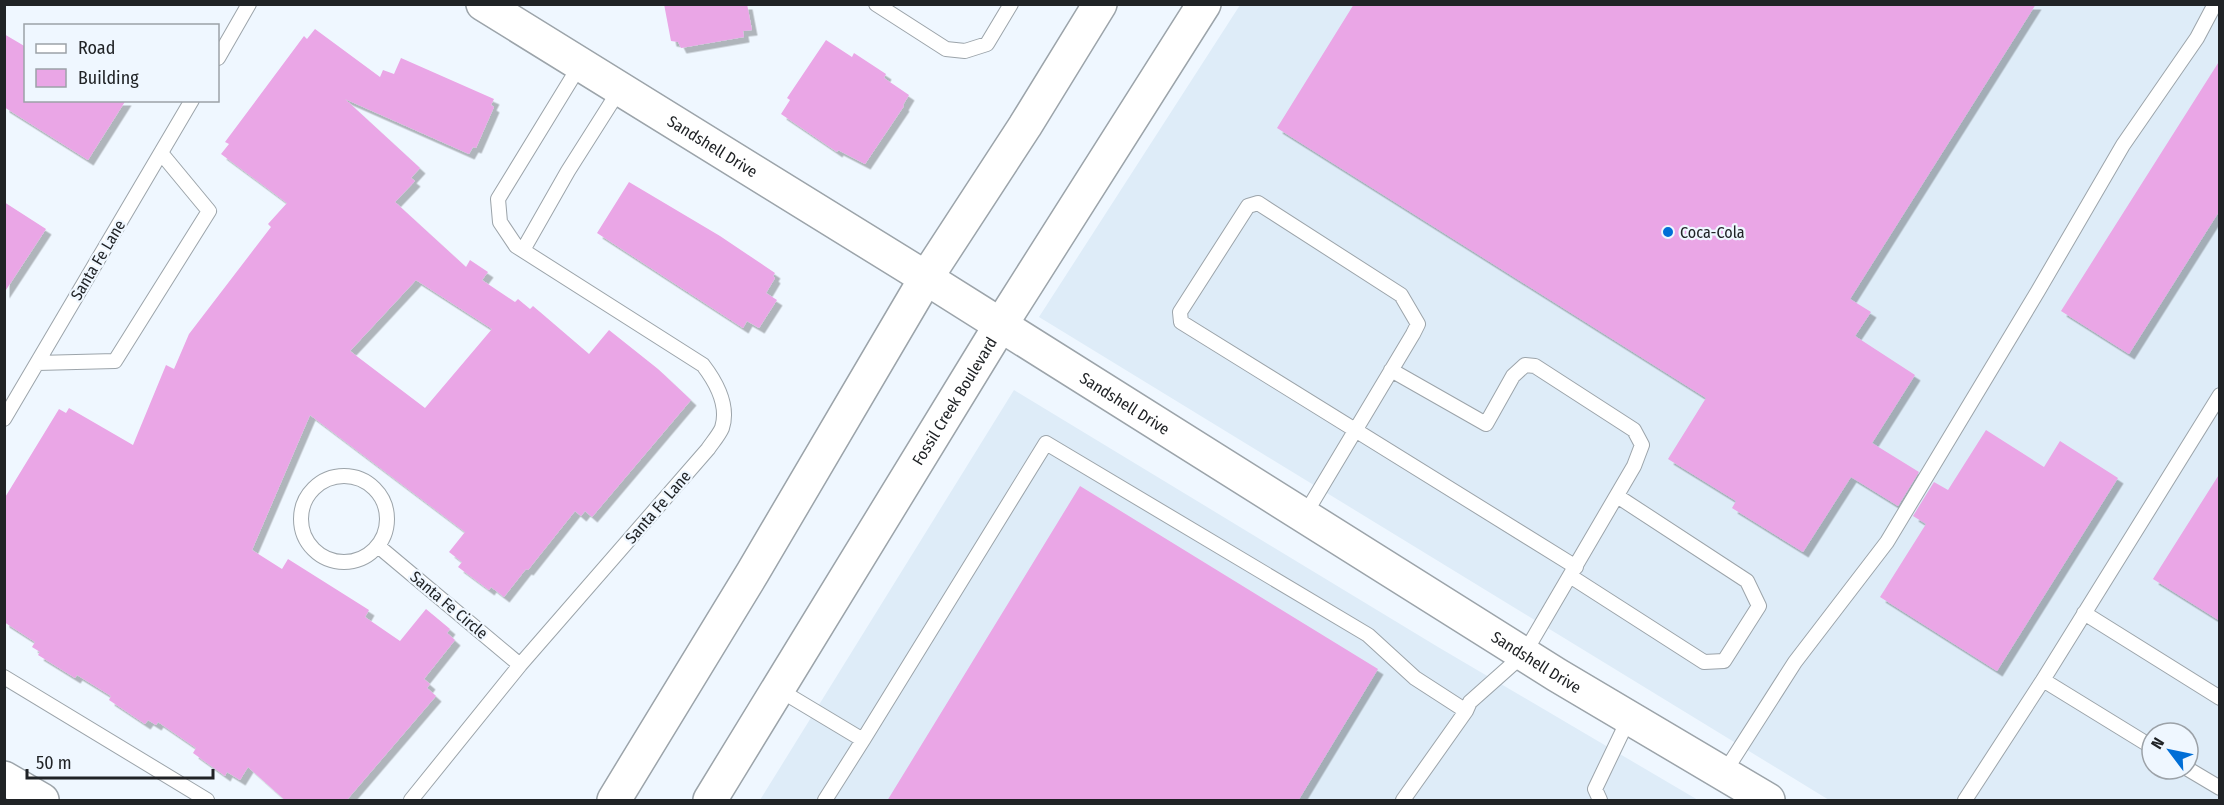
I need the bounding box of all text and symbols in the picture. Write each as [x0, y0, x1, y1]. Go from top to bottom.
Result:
legend [24, 24, 219, 102]
text: Road [78, 37, 115, 59]
text: Building [78, 67, 139, 89]
street label: Sandshell Drive [664, 111, 761, 181]
street label: Santa Fe Lane [67, 216, 129, 304]
place label: Coca-Cola [1680, 223, 1745, 242]
marker: Coca-Cola [1661, 225, 1675, 239]
street label: Fossil Creek Boulevard [908, 333, 1001, 468]
street label: Sandshell Drive [1077, 368, 1173, 438]
street label: Santa Fe Lane [621, 467, 695, 547]
street label: Santa Fe Circle [406, 567, 492, 643]
street label: Sandshell Drive [1488, 627, 1585, 697]
north arrow [2140, 721, 2200, 781]
text: N [2147, 734, 2168, 752]
scale bar [27, 742, 213, 780]
text: 50 m [36, 752, 72, 774]

